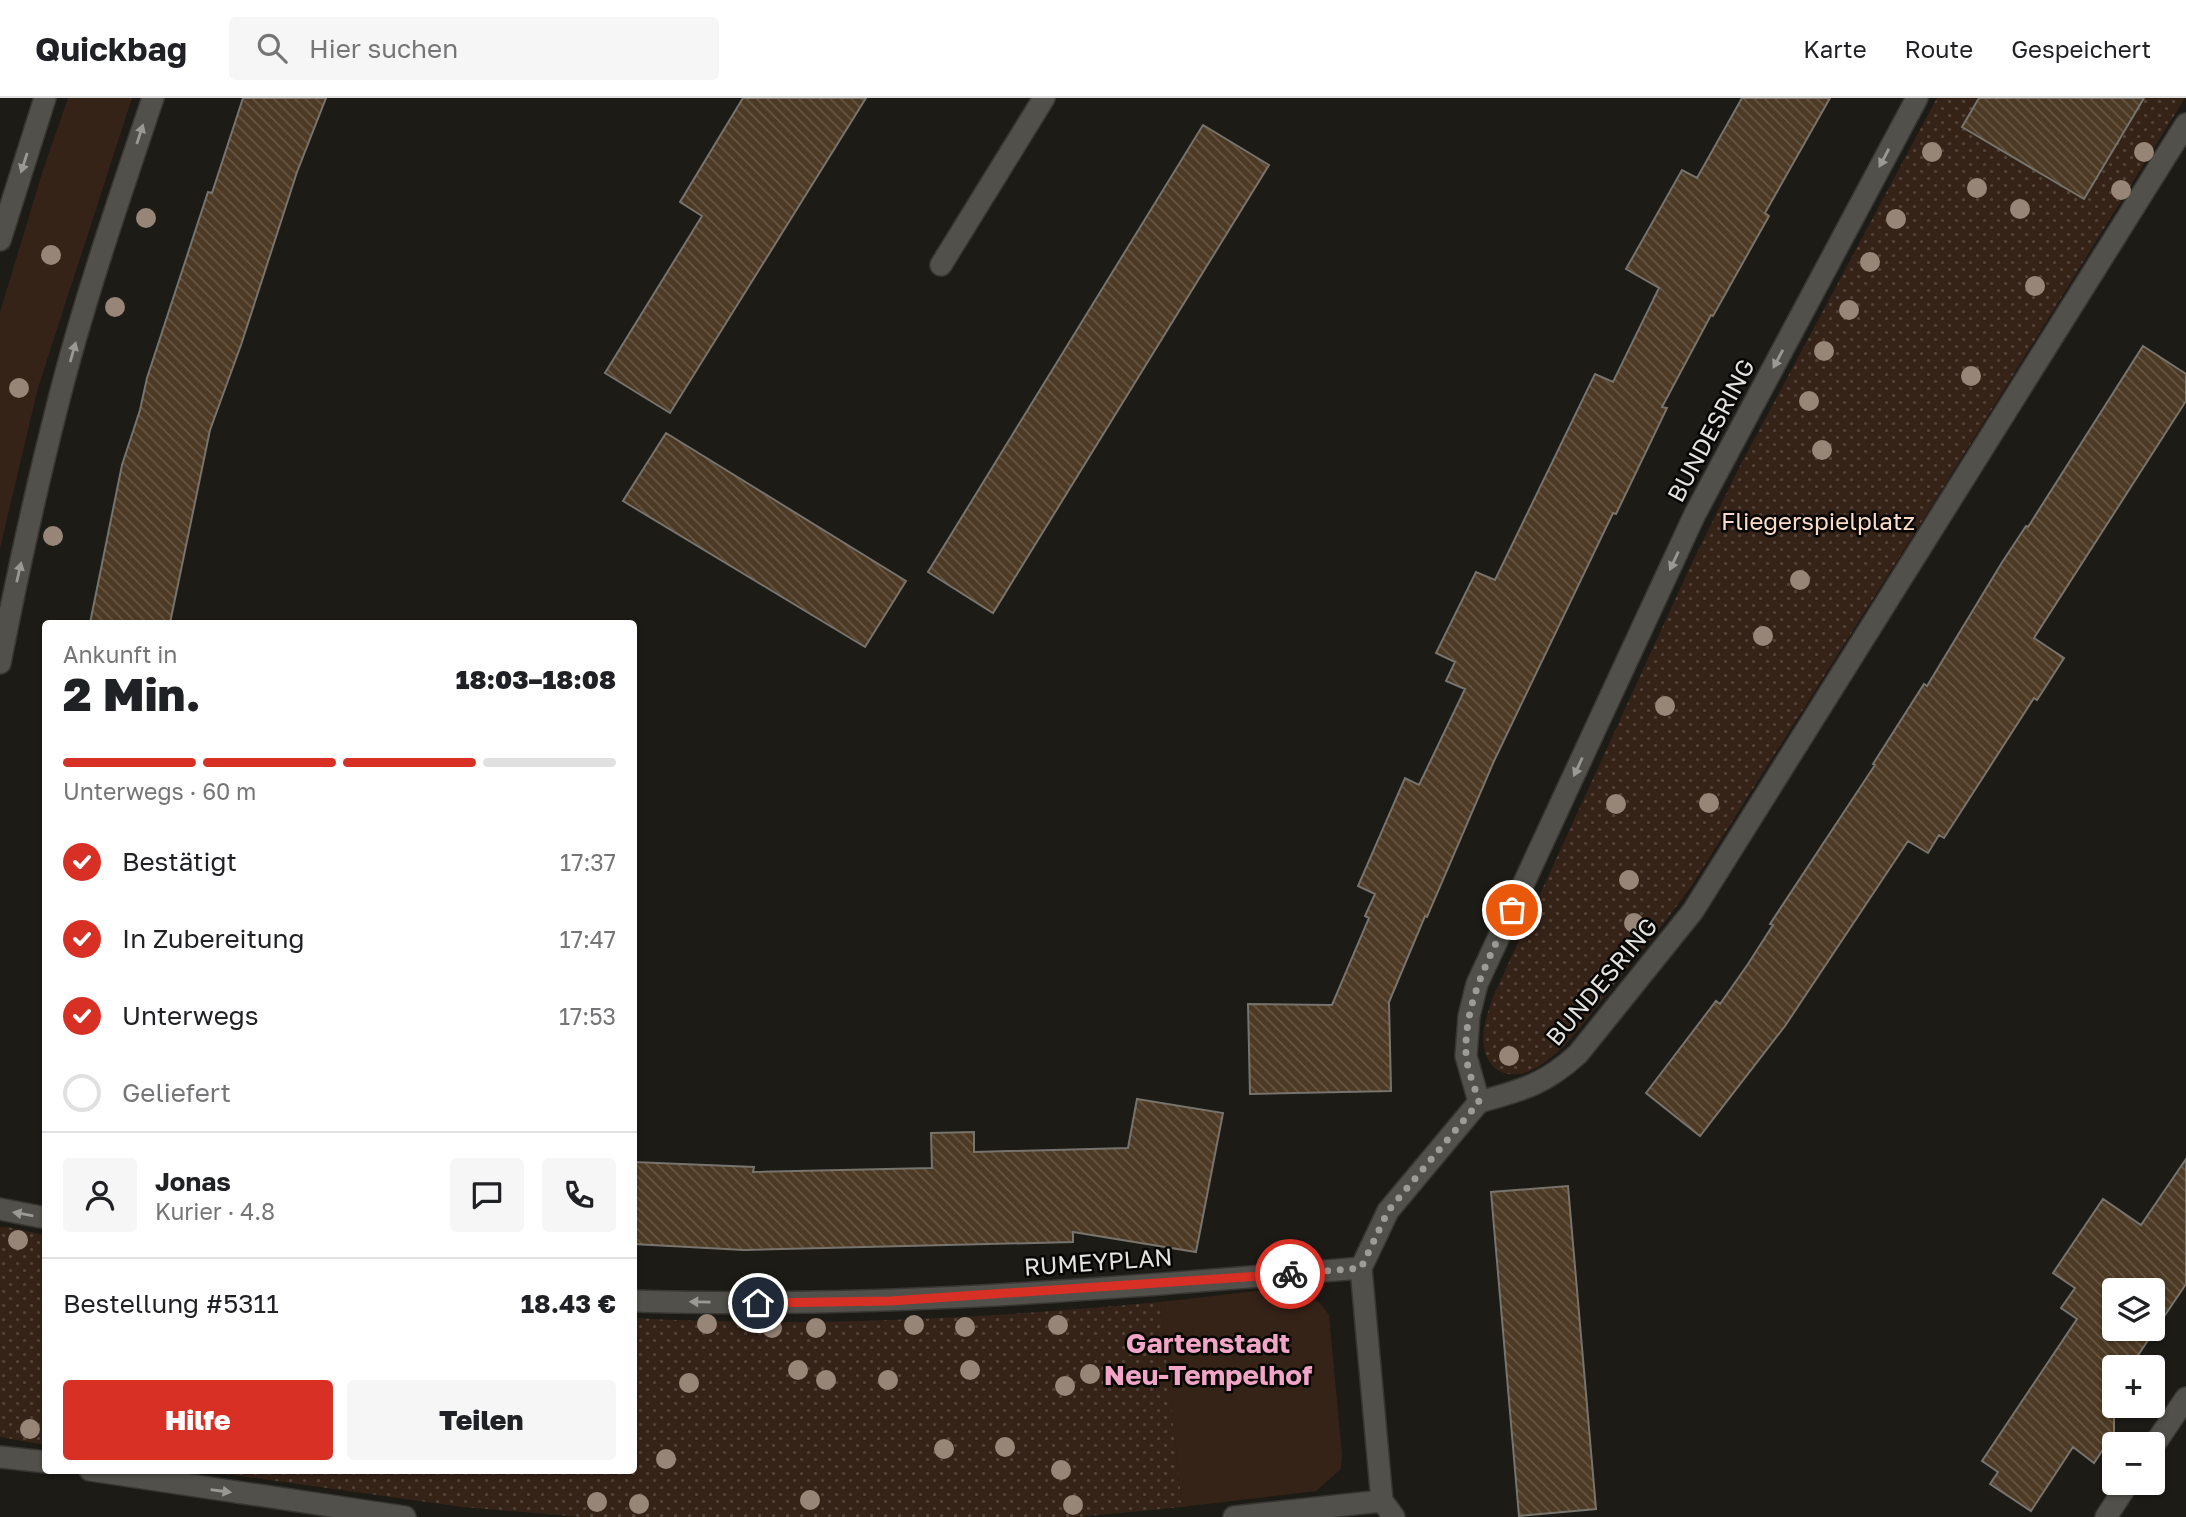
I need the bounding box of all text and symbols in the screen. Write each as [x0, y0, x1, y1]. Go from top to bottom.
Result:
search box [229, 17, 719, 80]
text: Quickbag [35, 29, 187, 68]
icon: search [253, 29, 291, 67]
text: Hier suchen [309, 33, 458, 64]
text: Karte [1803, 34, 1867, 63]
text: Route [1905, 34, 1973, 63]
text: Gespeichert [2011, 34, 2151, 63]
one-way arrow [136, 124, 146, 145]
one-way arrow [1878, 148, 1890, 168]
one-way arrow [18, 153, 28, 174]
one-way arrow [69, 341, 79, 362]
one-way arrow [1772, 349, 1783, 369]
street label: BUNDESRING [1660, 354, 1760, 506]
park label: Fliegerspielplatz [1721, 506, 1915, 535]
one-way arrow [1668, 551, 1679, 571]
one-way arrow [13, 561, 24, 583]
text: Ankunft in [63, 640, 178, 668]
text: 18:03–18:08 [456, 664, 616, 695]
text: 2 Min. [63, 666, 201, 721]
one-way arrow [1572, 757, 1584, 777]
text: Unterwegs · 60 m [63, 777, 256, 805]
icon: check [63, 843, 101, 881]
text: Bestätigt [122, 846, 237, 877]
text: 17:37 [560, 848, 616, 876]
pin [1482, 880, 1542, 940]
icon: bag [1493, 891, 1531, 929]
street label: BUNDESRING [1539, 911, 1663, 1051]
icon: check [63, 920, 101, 958]
text: In Zubereitung [122, 923, 305, 954]
text: 17:47 [560, 925, 616, 953]
icon: check [63, 997, 101, 1035]
text: Unterwegs [122, 1000, 259, 1031]
text: 17:53 [559, 1002, 616, 1030]
text: Geliefert [122, 1077, 231, 1108]
button: person [63, 1158, 137, 1232]
button: chat [450, 1158, 524, 1232]
button: phone [542, 1158, 616, 1232]
text: Jonas [155, 1166, 231, 1197]
text: Kurier · 4.8 [155, 1197, 275, 1225]
one-way arrow [12, 1208, 34, 1219]
courier [1255, 1239, 1325, 1309]
street label: RUMEYPLAN [1023, 1241, 1173, 1281]
icon: bike [1271, 1255, 1309, 1293]
pin [728, 1273, 788, 1333]
map controls [2102, 1278, 2165, 1495]
button: layers [2102, 1278, 2165, 1341]
icon: home [739, 1284, 777, 1322]
text: Bestellung #5311 [63, 1288, 279, 1319]
text: 18.43 € [521, 1288, 616, 1319]
one-way arrow [688, 1296, 710, 1308]
district label: Gartenstadt Neu-Tempelhof [1104, 1326, 1313, 1391]
button: + [2102, 1355, 2165, 1418]
button: Hilfe [63, 1380, 333, 1460]
button: Teilen [347, 1380, 616, 1460]
button: − [2102, 1432, 2165, 1495]
one-way arrow [210, 1486, 232, 1497]

